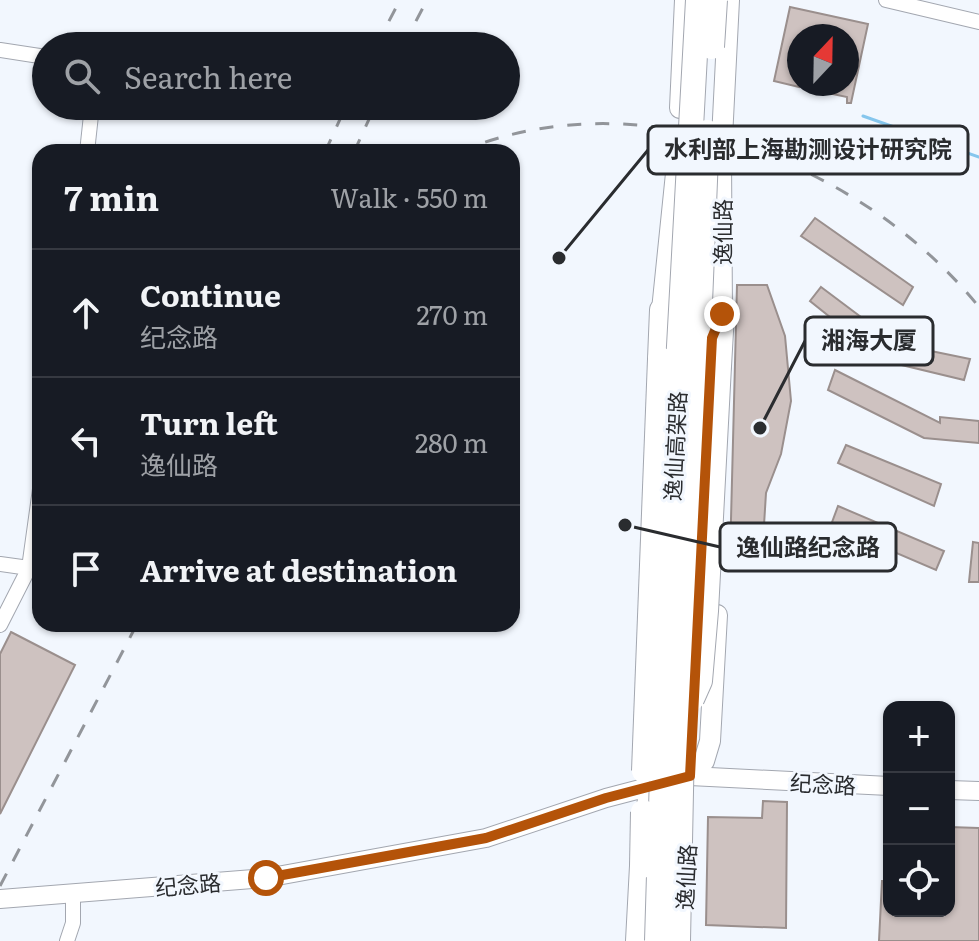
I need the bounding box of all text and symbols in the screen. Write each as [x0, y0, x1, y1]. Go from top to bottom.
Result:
north arrow [787, 24, 859, 96]
search box [32, 32, 520, 120]
icon: search [60, 54, 104, 98]
text: Search here [124, 54, 292, 98]
callout: 水利部上海勘测设计研究院 [648, 126, 968, 174]
text: 水利部上海勘测设计研究院 [664, 130, 952, 165]
text: 7 min [64, 171, 159, 221]
text: Walk · 550 m [331, 177, 488, 216]
street label: 逸仙路 [705, 199, 738, 265]
text: Continue [140, 272, 281, 316]
icon: ahead [64, 291, 108, 335]
text: 270 m [416, 294, 488, 333]
route end [704, 296, 740, 332]
text: 纪念路 [140, 316, 218, 355]
callout: 湘海大厦 [805, 317, 933, 365]
text: 湘海大厦 [821, 321, 917, 356]
street label: 逸仙高架路 [655, 390, 693, 502]
text: Turn left [140, 400, 278, 444]
icon: left [64, 419, 108, 463]
text: 280 m [415, 422, 488, 461]
text: 逸仙路 [140, 444, 218, 483]
callout: 逸仙路纪念路 [720, 523, 896, 571]
text: 逸仙路纪念路 [736, 528, 880, 563]
icon: arrive [64, 547, 108, 591]
text: Arrive at destination [140, 547, 457, 591]
map controls [883, 701, 955, 917]
button: + [883, 701, 955, 773]
street label: 纪念路 [789, 765, 857, 801]
button: − [883, 773, 955, 845]
street label: 逸仙路 [667, 843, 703, 911]
button: locate [883, 845, 955, 917]
route start [248, 860, 284, 896]
street label: 纪念路 [154, 865, 222, 903]

